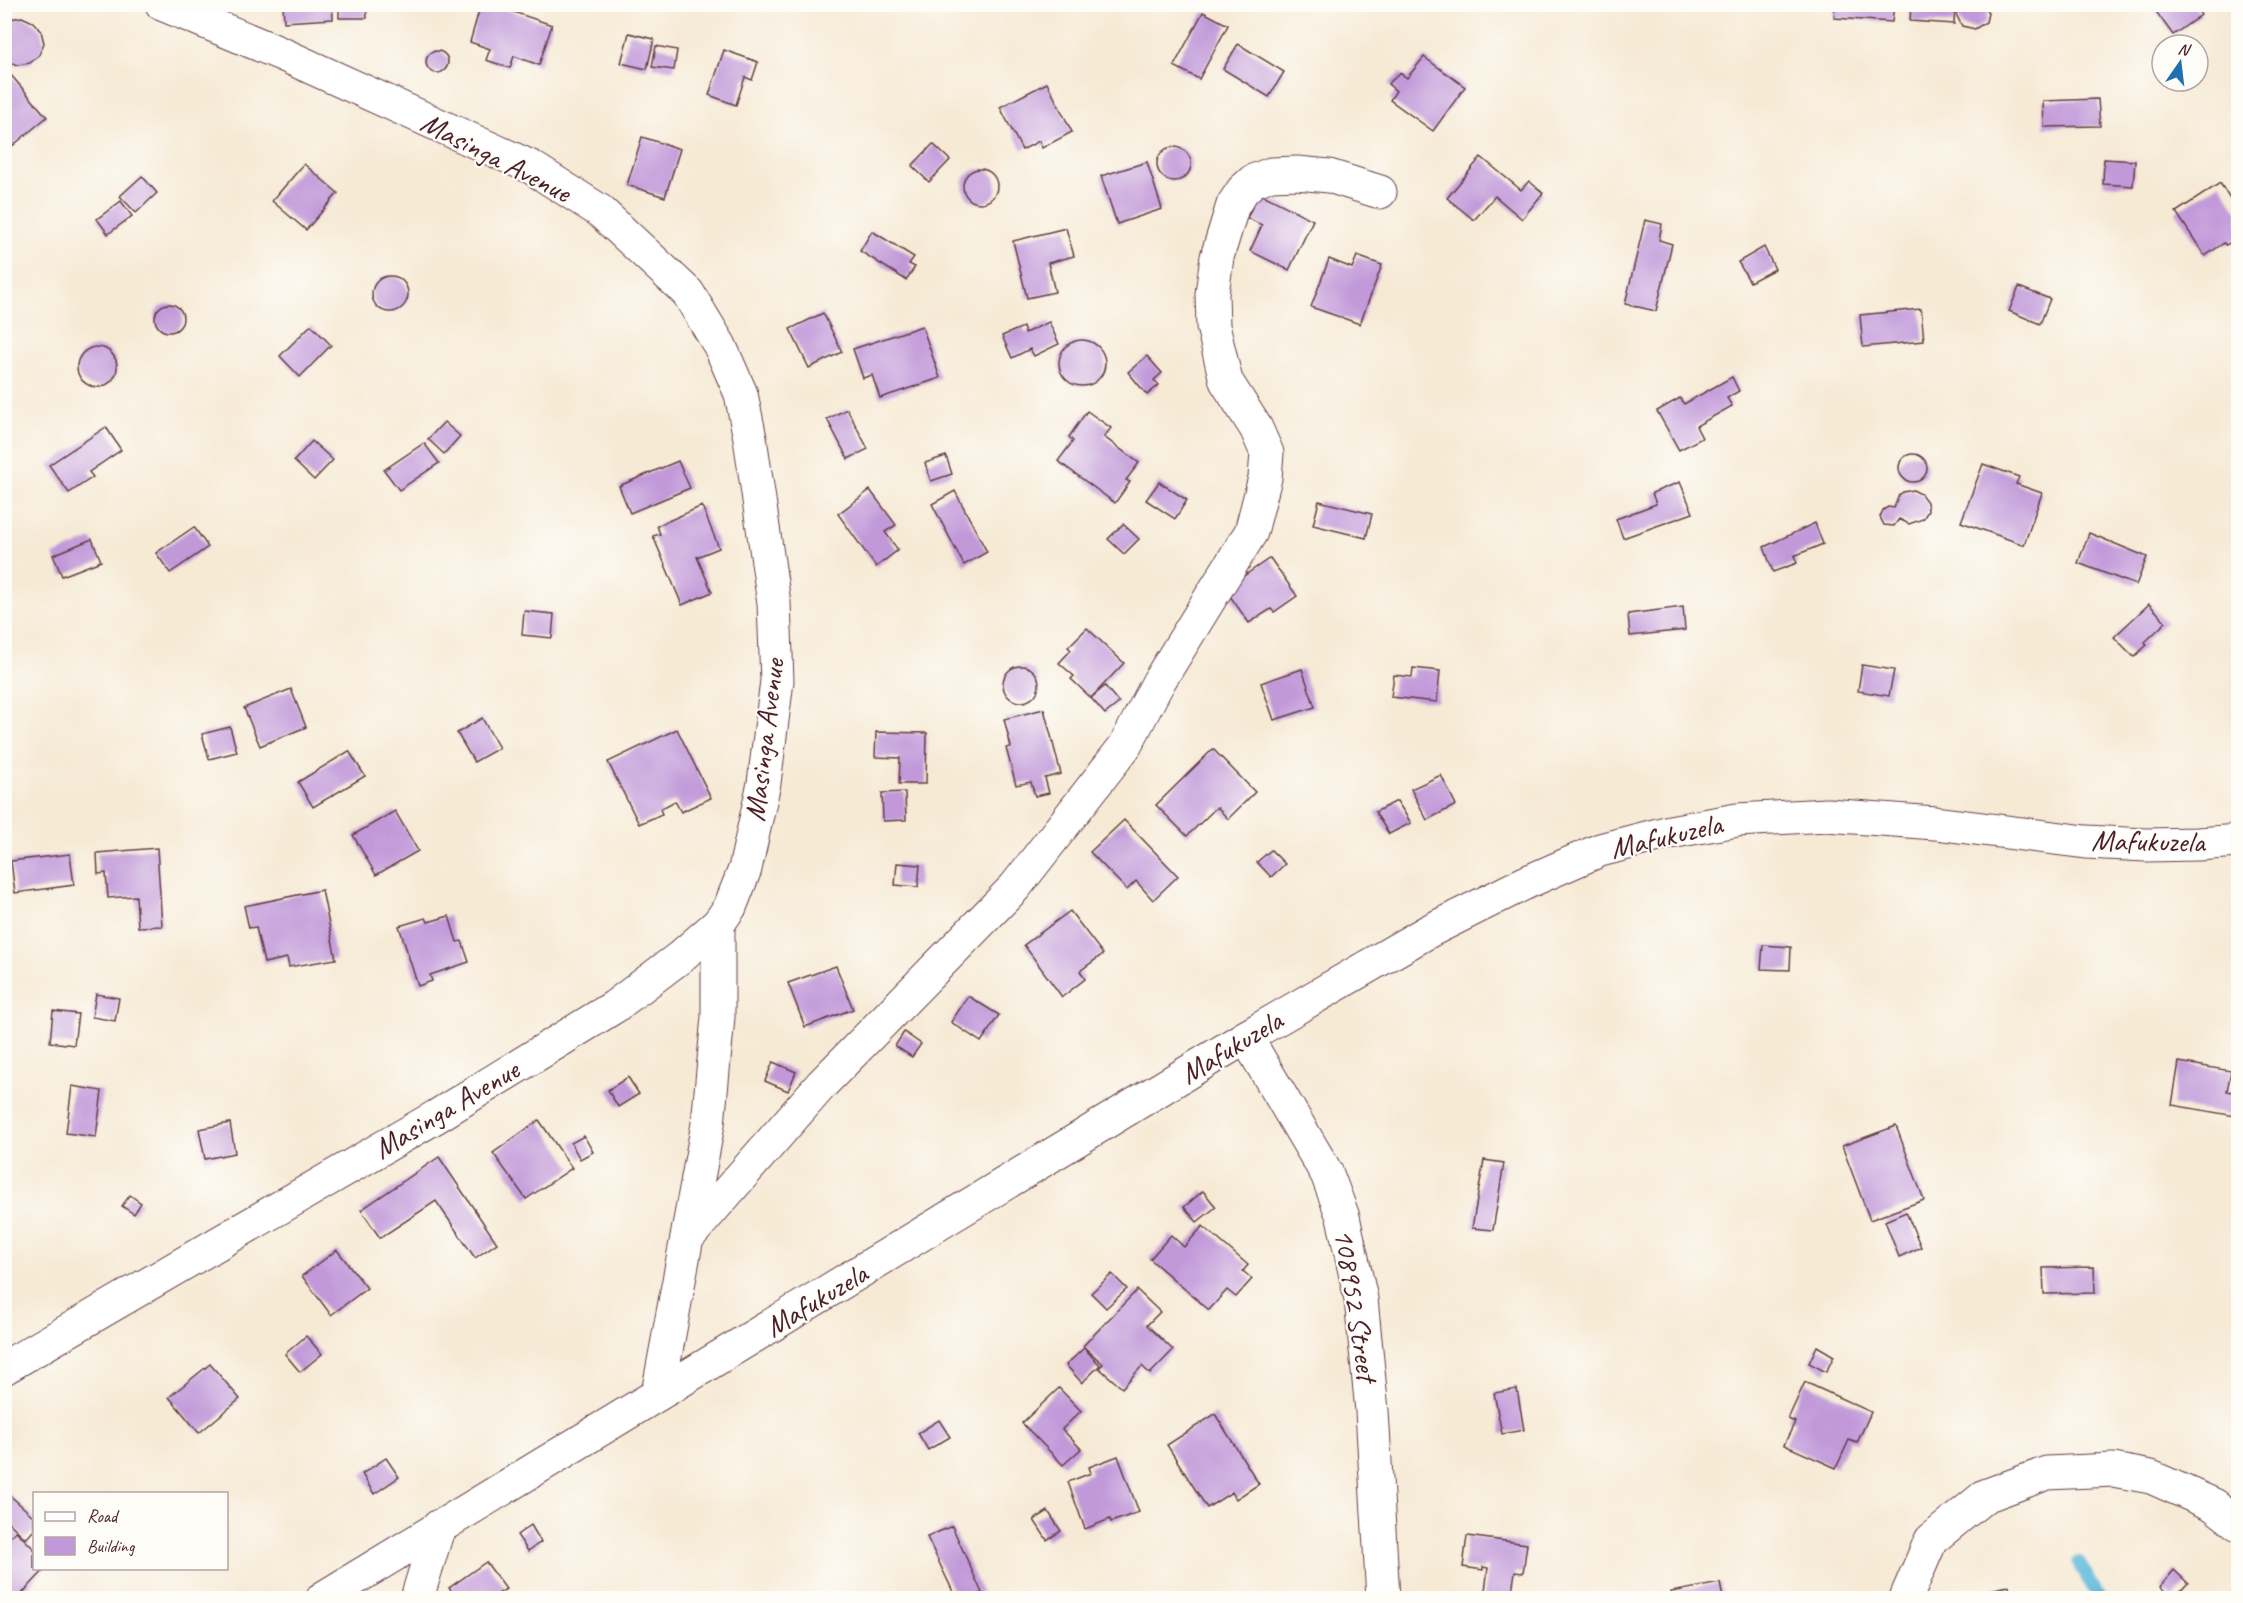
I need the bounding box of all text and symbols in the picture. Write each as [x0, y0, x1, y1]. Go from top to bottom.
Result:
north arrow [2150, 33, 2210, 93]
text: N [2176, 39, 2194, 61]
street label: Masinga Avenue [415, 103, 579, 212]
street label: Masinga Avenue [735, 654, 793, 823]
street label: Mafukuzela [1607, 804, 1727, 867]
street label: Mafukuzela [2091, 821, 2207, 861]
street label: Mafukuzela [1173, 1001, 1291, 1092]
street label: Masinga Avenue [366, 1050, 528, 1167]
street label: 108952 Street [1325, 1226, 1387, 1388]
street label: Mafukuzela [758, 1254, 876, 1345]
legend [33, 1492, 228, 1570]
text: Road [87, 1505, 120, 1527]
text: Building [87, 1535, 136, 1557]

